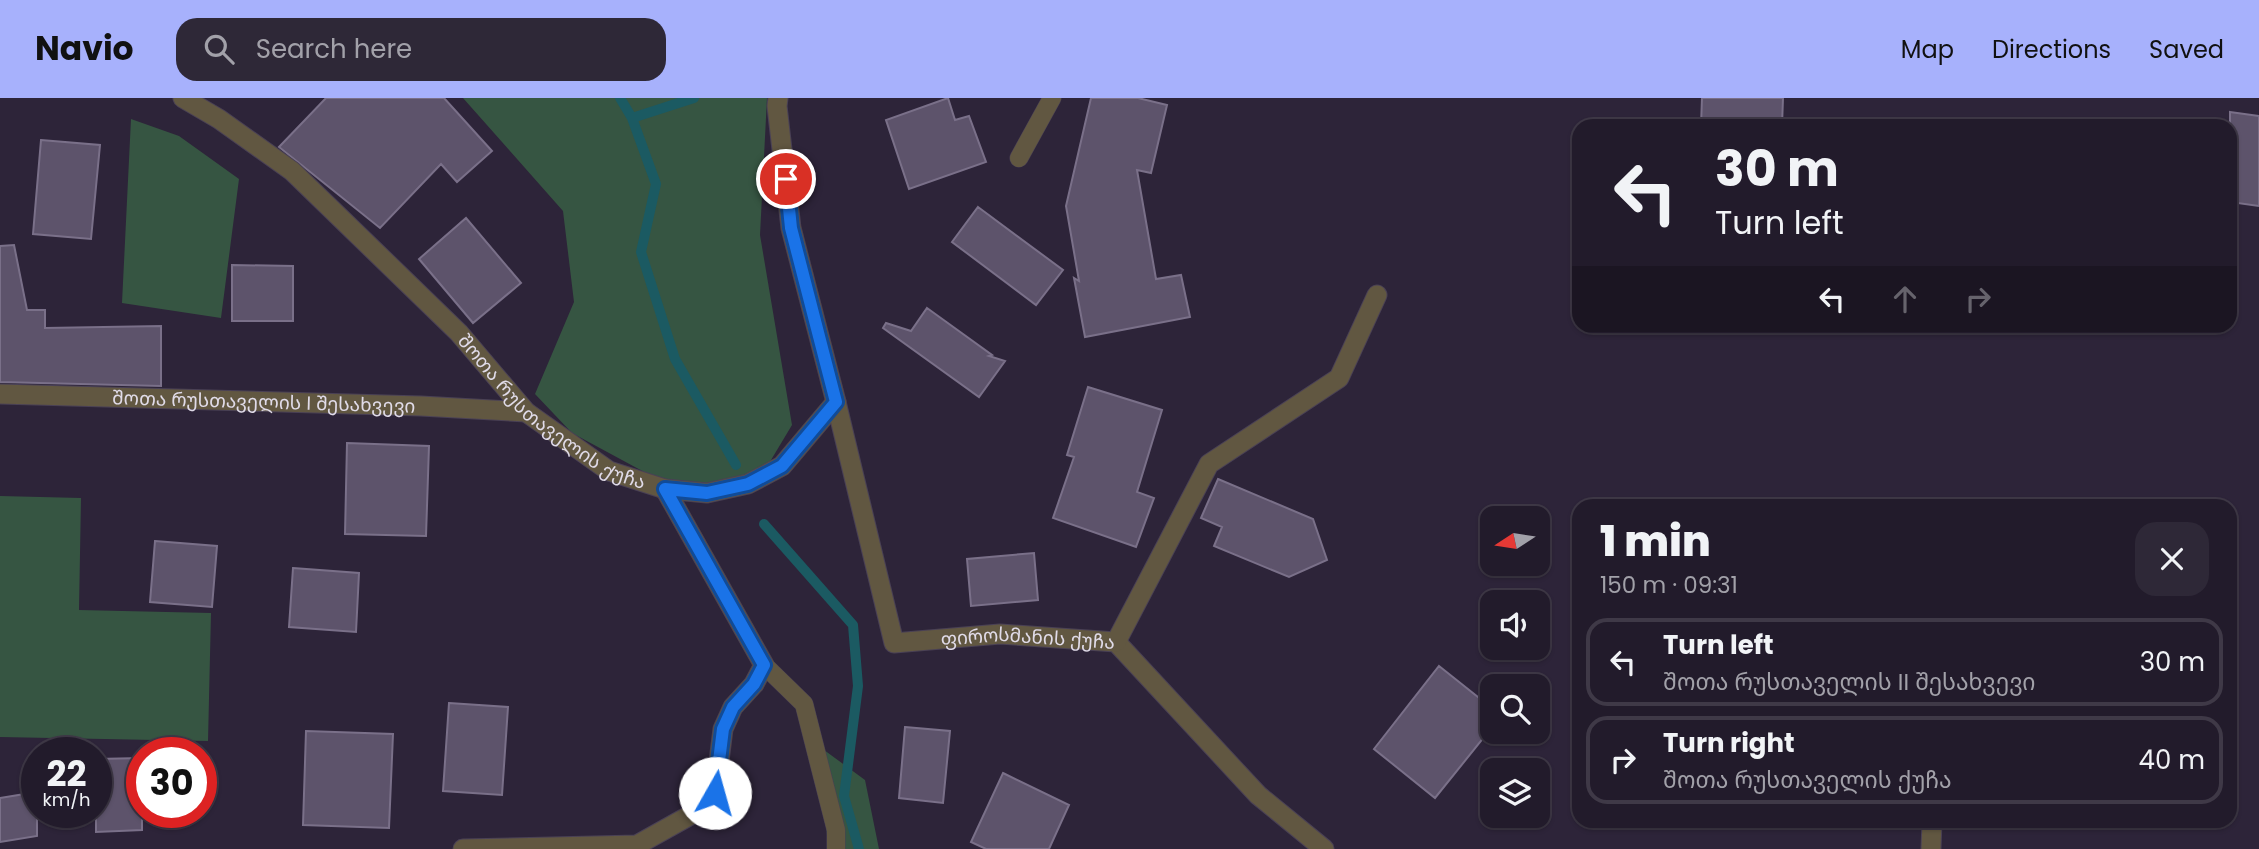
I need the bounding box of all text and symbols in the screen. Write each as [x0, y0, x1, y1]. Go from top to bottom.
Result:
search box [176, 18, 666, 81]
text: Navio [35, 25, 134, 72]
icon: search [200, 30, 238, 68]
text: Search here [256, 31, 412, 67]
text: Map [1901, 33, 1954, 66]
text: Directions [1992, 33, 2111, 66]
text: Saved [2149, 33, 2224, 66]
text: 30 m [1715, 135, 1839, 203]
icon: left [1600, 147, 1691, 238]
pin [756, 149, 816, 209]
icon: arrive [767, 160, 805, 198]
text: Turn left [1715, 200, 1844, 245]
icon: left [1813, 280, 1851, 318]
icon: ahead [1886, 280, 1924, 318]
icon: right [1959, 280, 1997, 318]
street label: შოთა რუსთაველის ქუჩა [452, 328, 649, 495]
street label: შოთა რუსთაველის I შესახვევი [112, 384, 416, 419]
north arrow [1480, 506, 1550, 576]
map controls [1480, 506, 1550, 828]
text: 1 min [1600, 512, 1711, 571]
button: close [2135, 522, 2209, 596]
text: 150 m · 09:31 [1600, 569, 1738, 601]
button: sound [1480, 590, 1550, 660]
street label: ფიროსმანის ქუჩა [940, 620, 1116, 655]
text: Turn left [1663, 627, 1774, 663]
icon: left [1604, 643, 1642, 681]
text: 30 m [2140, 644, 2205, 680]
text: შოთა რუსთაველის II შესახვევი [1663, 666, 2036, 698]
button: search [1480, 674, 1550, 744]
text: Turn right [1663, 725, 1795, 761]
speed limit sign: 30 [126, 737, 217, 828]
icon: right [1604, 741, 1642, 779]
text: 40 m [2139, 742, 2205, 778]
text: 22 [47, 749, 86, 798]
position arrow [678, 756, 752, 830]
button: layers [1480, 758, 1550, 828]
text: შოთა რუსთაველის ქუჩა [1663, 764, 1952, 796]
text: km/h [43, 787, 90, 812]

